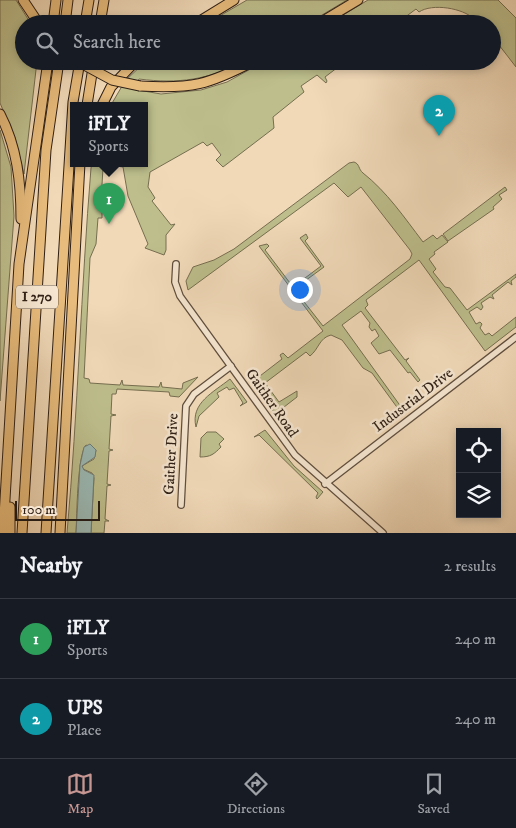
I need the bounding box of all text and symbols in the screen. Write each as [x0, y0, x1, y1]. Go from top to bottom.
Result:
search box [15, 15, 501, 70]
icon: search [33, 29, 61, 57]
text: Search here [73, 31, 161, 54]
pin: 2 [423, 95, 455, 136]
popup [70, 102, 148, 167]
text: iFLY [88, 113, 130, 136]
text: Sports [88, 136, 129, 156]
pin: 1 [93, 183, 125, 224]
your location [287, 277, 313, 303]
road number: I 270 [16, 286, 58, 308]
street label: Industrial Drive [369, 364, 457, 436]
street label: Gaither Road [241, 365, 303, 441]
street label: Gaither Drive [159, 413, 183, 495]
map controls [456, 428, 501, 518]
button: locate [456, 428, 501, 473]
button: layers [456, 473, 501, 518]
scale bar [15, 498, 100, 521]
text: 100 m [22, 501, 56, 519]
text: Nearby [20, 553, 82, 579]
text: 2 results [444, 556, 496, 576]
text: iFLY [67, 617, 109, 640]
text: 1 [33, 629, 39, 649]
text: 240 m [455, 629, 496, 649]
text: Sports [67, 640, 108, 660]
text: UPS [67, 697, 103, 720]
text: 2 [32, 709, 40, 729]
text: 240 m [455, 709, 496, 729]
text: Place [67, 720, 101, 740]
tab: Map [66, 770, 94, 818]
tab: Directions [227, 770, 285, 818]
tab: Saved [418, 770, 450, 818]

